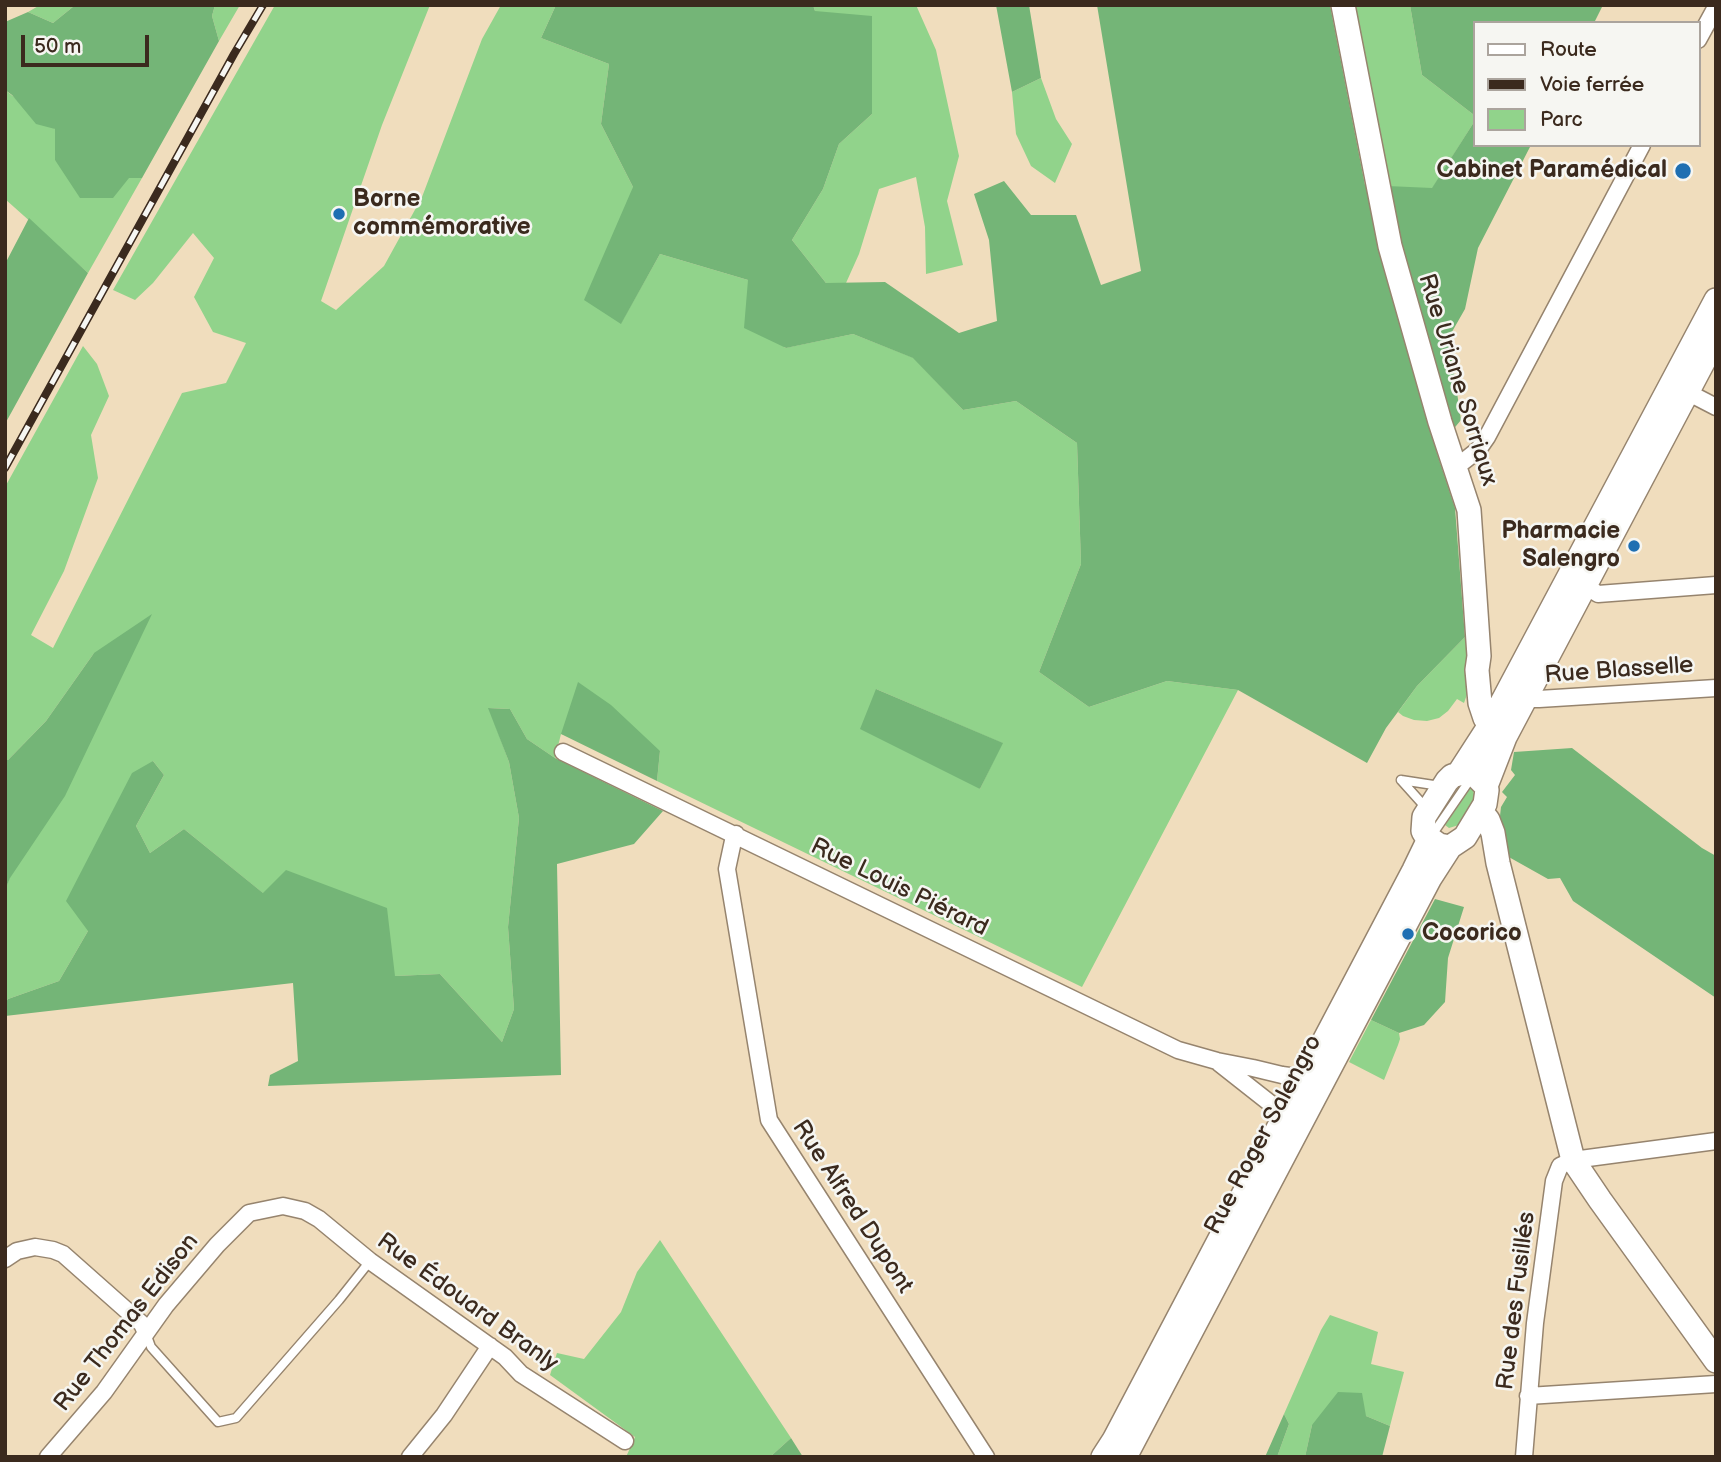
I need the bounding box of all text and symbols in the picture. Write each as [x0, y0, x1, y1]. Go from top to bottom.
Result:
scale bar [24, 21, 152, 65]
legend [1472, 21, 1700, 147]
text: 50 m [34, 34, 81, 59]
text: Route [1540, 37, 1597, 62]
text: Voie ferrée [1540, 72, 1644, 97]
text: Parc [1540, 107, 1583, 132]
place label: Cabinet Paramédical [1436, 157, 1667, 185]
marker: Cabinet Paramédical [1673, 161, 1693, 181]
place label: Borne commémorative [353, 186, 531, 242]
marker: Borne commémorative [331, 206, 347, 222]
street label: Rue Uriane Sorriaux [1411, 271, 1503, 489]
place label: Pharmacie Salengro [1501, 518, 1620, 574]
marker: Pharmacie Salengro [1626, 538, 1642, 554]
street label: Rue Blasselle [1544, 651, 1694, 691]
street label: Rue Louis Piérard [806, 833, 992, 943]
place label: Cocorico [1422, 920, 1522, 948]
marker: Cocorico [1400, 926, 1416, 942]
street label: Rue Roger Salengro [1199, 1030, 1329, 1240]
street label: Rue Alfred Dupont [785, 1115, 919, 1299]
street label: Rue des Fusillés [1492, 1210, 1542, 1392]
street label: Rue Thomas Edison [49, 1228, 205, 1418]
street label: Rue Édouard Branly [371, 1228, 563, 1378]

